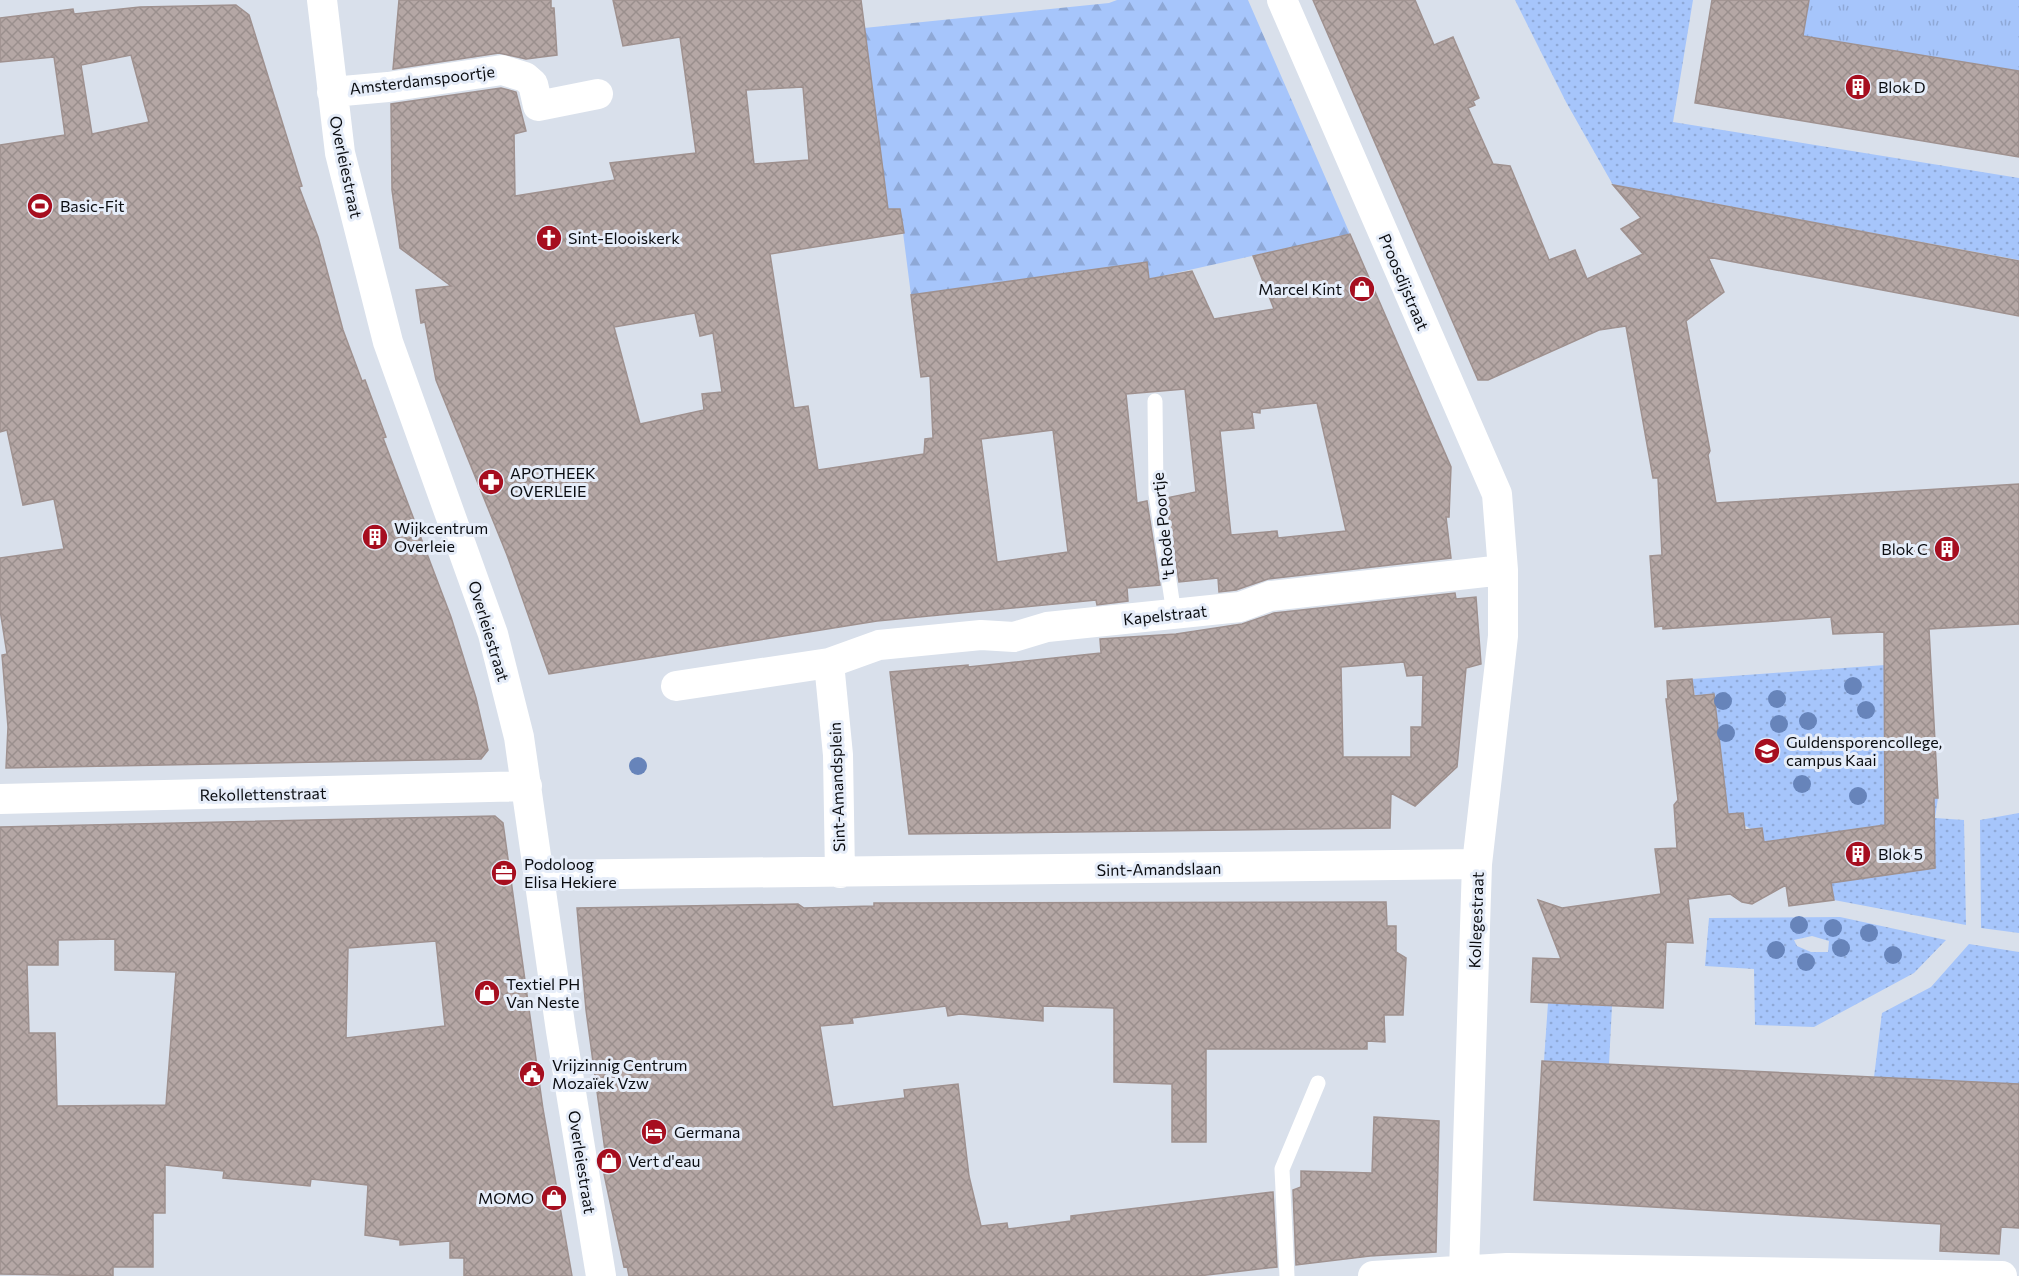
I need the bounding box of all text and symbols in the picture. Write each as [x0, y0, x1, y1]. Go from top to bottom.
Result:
street label: Amsterdamspoortje [348, 61, 496, 98]
building icon: Blok D [1843, 72, 1873, 102]
place label: Blok D [1878, 77, 1925, 96]
street label: Overleiestraat [326, 114, 367, 220]
sports icon: Basic-Fit [25, 191, 55, 221]
place label: Basic-Fit [60, 196, 125, 215]
church icon: Sint-Elooiskerk [534, 223, 564, 253]
place label: Sint-Elooiskerk [568, 228, 680, 247]
street label: Proosdijstraat [1376, 231, 1434, 333]
shop icon: Marcel Kint [1347, 274, 1377, 304]
place label: Marcel Kint [1258, 279, 1342, 298]
place label: APOTHEEK OVERLEIE [510, 463, 596, 500]
pharmacy icon: APOTHEEK OVERLEIE [476, 467, 506, 497]
street label: 't Rode Poortje [1147, 471, 1178, 581]
place label: Wijkcentrum Overleie [394, 518, 488, 555]
building icon: Wijkcentrum Overleie [360, 522, 390, 552]
building icon: Blok C [1932, 534, 1962, 564]
place label: Blok C [1881, 539, 1928, 558]
street label: Overleiestraat [465, 578, 514, 684]
street label: Kapelstraat [1122, 601, 1208, 628]
street label: Sint-Amandsplein [825, 722, 848, 852]
place label: Guldensporencollege, campus Kaai [1786, 732, 1942, 769]
school or university icon: Guldensporencollege, campus Kaai [1752, 736, 1782, 766]
street label: Rekollettenstraat [199, 783, 327, 804]
building icon: Blok 5 [1843, 839, 1873, 869]
place label: Blok 5 [1878, 844, 1923, 863]
place label: Podoloog Elisa Hekiere [524, 854, 617, 891]
office icon: Podoloog Elisa Hekiere [489, 858, 519, 888]
street label: Sint-Amandslaan [1096, 858, 1221, 879]
street label: Kollegestraat [1464, 871, 1487, 969]
place label: Textiel PH Van Neste [506, 974, 580, 1011]
shop icon: Textiel PH Van Neste [472, 978, 502, 1008]
place label: Vrijzinnig Centrum Mozaïek Vzw [552, 1055, 687, 1092]
public building icon: Vrijzinnig Centrum Mozaïek Vzw [517, 1059, 547, 1089]
street label: Overleiestraat [565, 1109, 600, 1215]
hotel icon: Germana [639, 1117, 669, 1147]
place label: Germana [674, 1122, 740, 1141]
shop icon: Vert d'eau [594, 1146, 624, 1176]
place label: Vert d'eau [628, 1151, 701, 1170]
shop icon: MOMO [539, 1183, 569, 1213]
place label: MOMO [478, 1188, 534, 1207]

